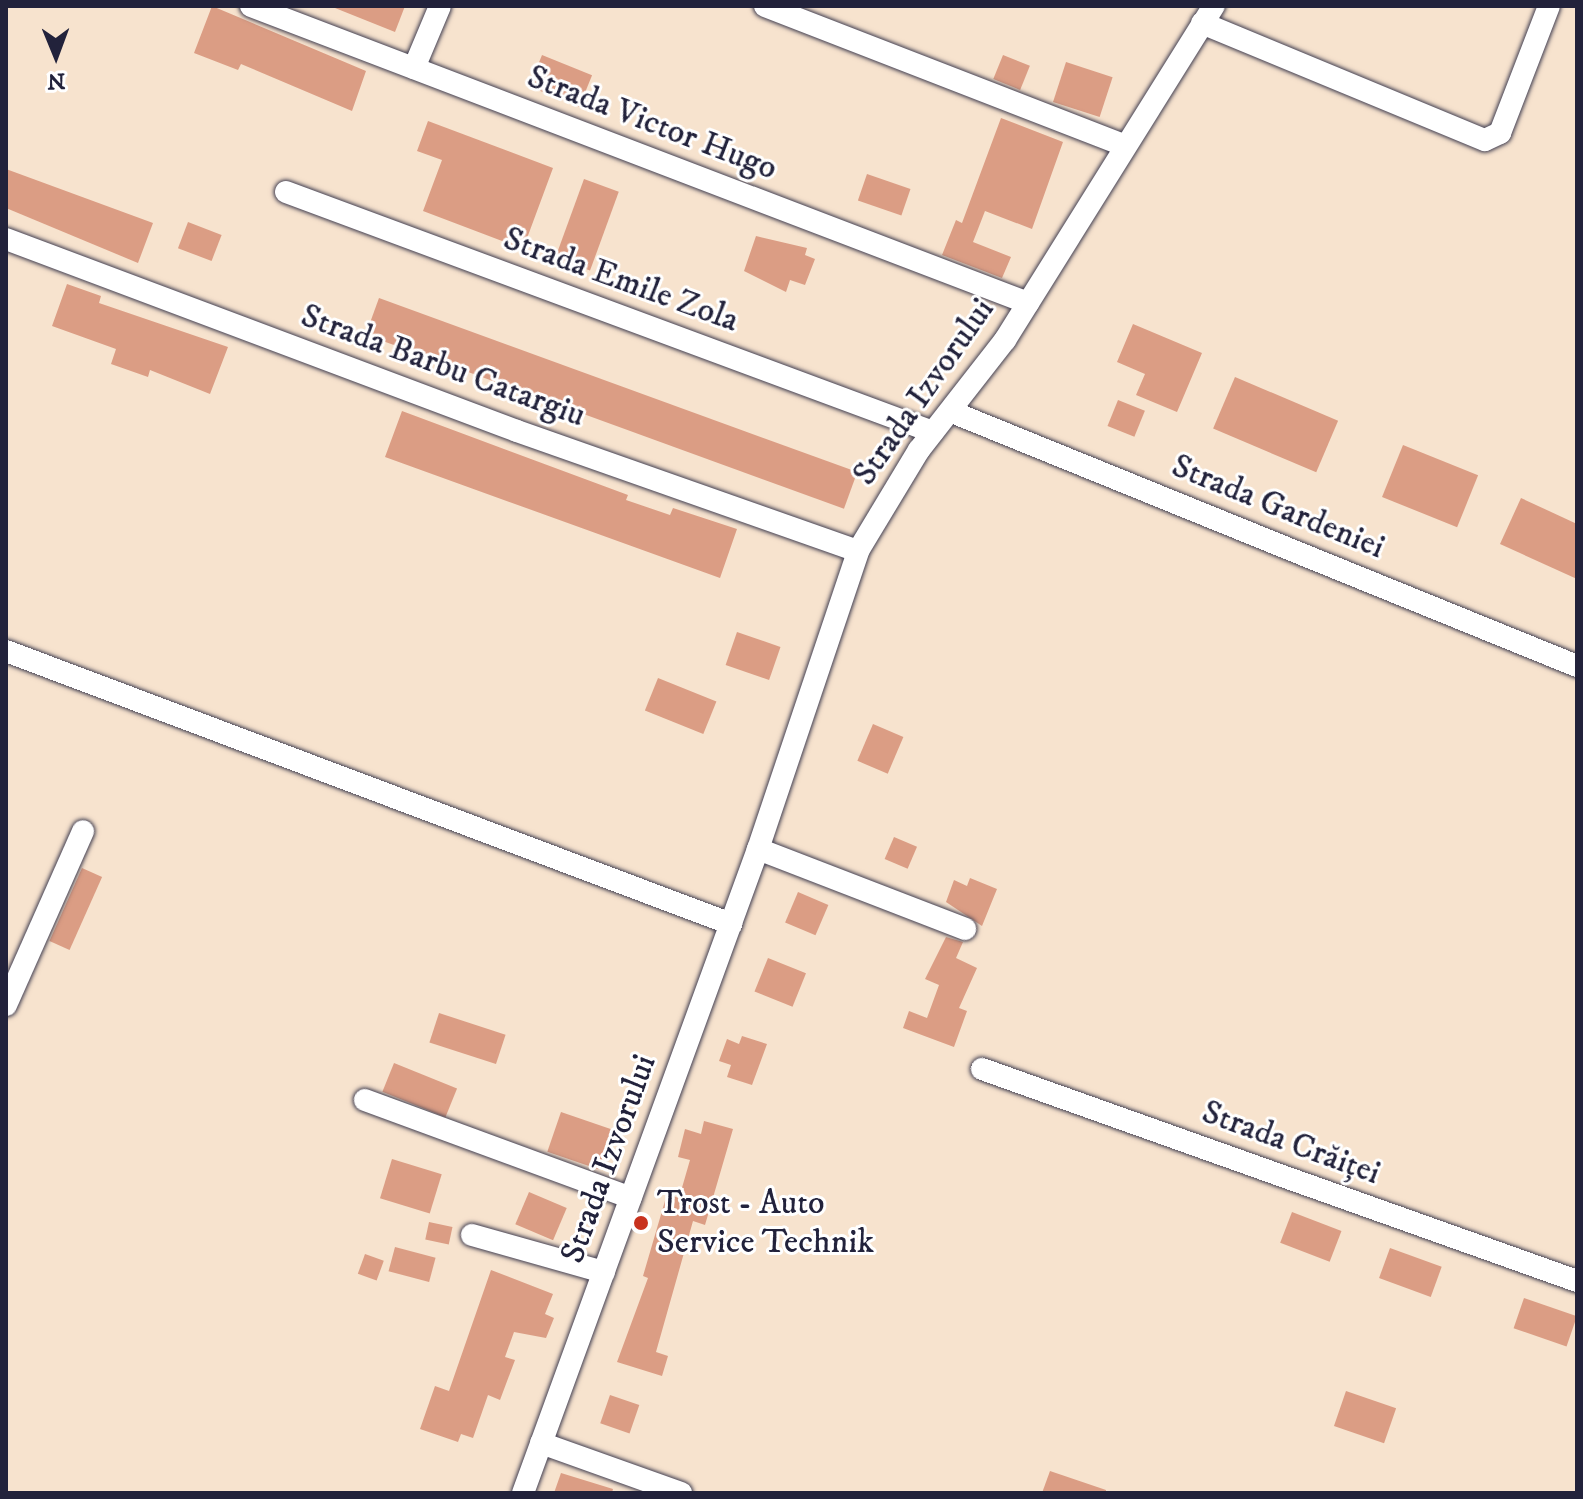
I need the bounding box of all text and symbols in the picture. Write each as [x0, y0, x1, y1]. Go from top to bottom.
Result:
north arrow [16, 16, 96, 96]
street label: Strada Victor Hugo [521, 57, 783, 189]
text: N [47, 67, 66, 94]
street label: Strada Emile Zola [498, 219, 744, 341]
street label: Strada Izvorului [845, 291, 1003, 493]
street label: Strada Barbu Catargiu [295, 296, 591, 436]
street label: Strada Gardeniei [1166, 446, 1390, 568]
street label: Strada Izvorului [552, 1049, 666, 1269]
street label: Strada Crăiței [1196, 1092, 1386, 1194]
place label: Trost - Auto Service Technik [657, 1183, 874, 1262]
marker: Trost - Auto Service Technik [632, 1214, 650, 1232]

